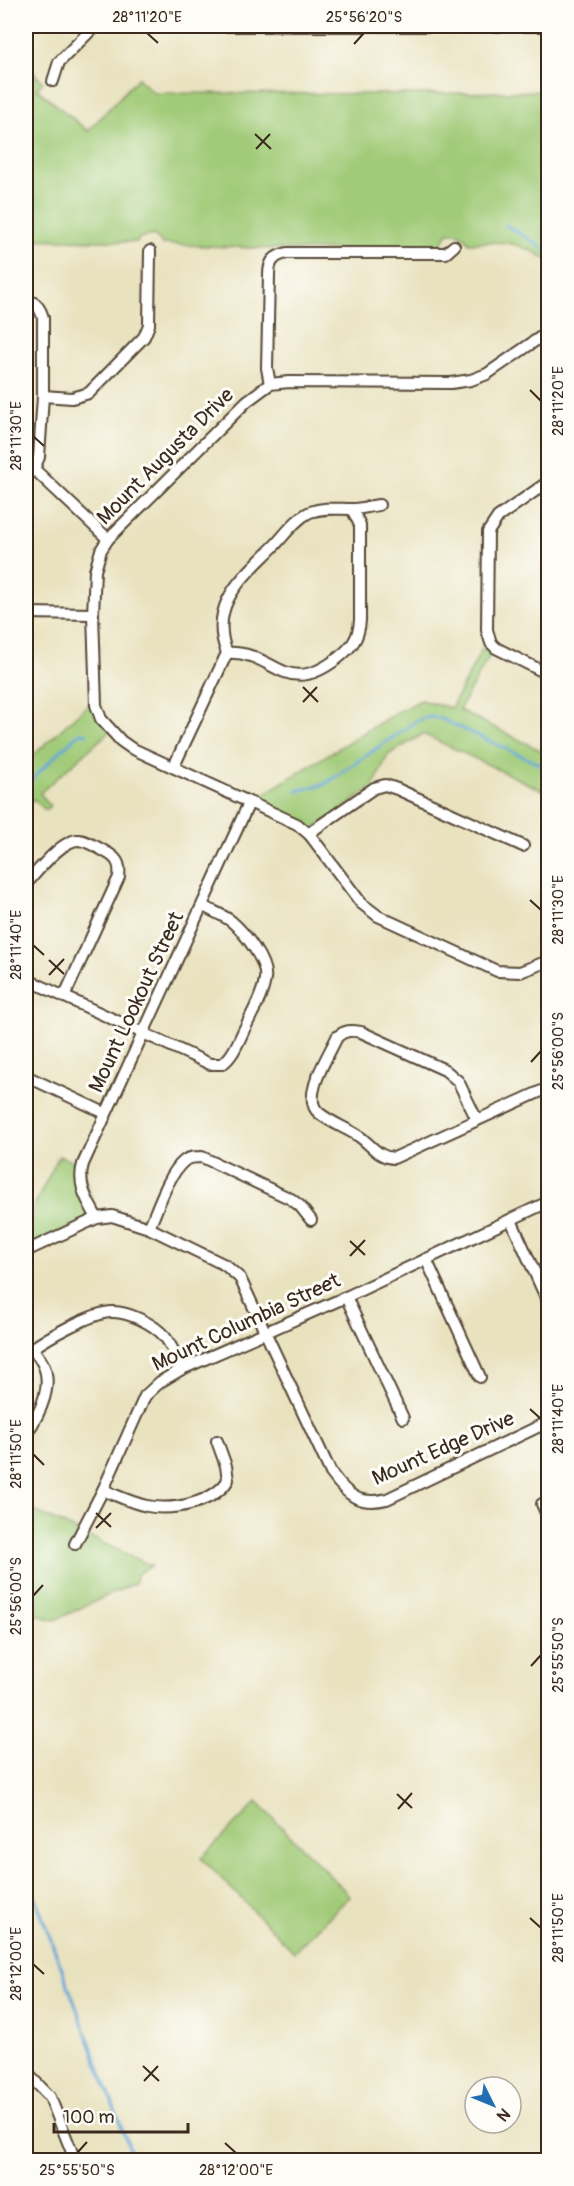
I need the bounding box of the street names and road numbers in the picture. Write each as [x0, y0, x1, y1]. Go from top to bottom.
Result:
street label: Mount Augusta Drive [91, 382, 240, 531]
street label: Mount Lookout Street [83, 907, 190, 1097]
street label: Mount Columbia Street [148, 1267, 345, 1378]
street label: Mount Edge Drive [368, 1405, 519, 1492]

